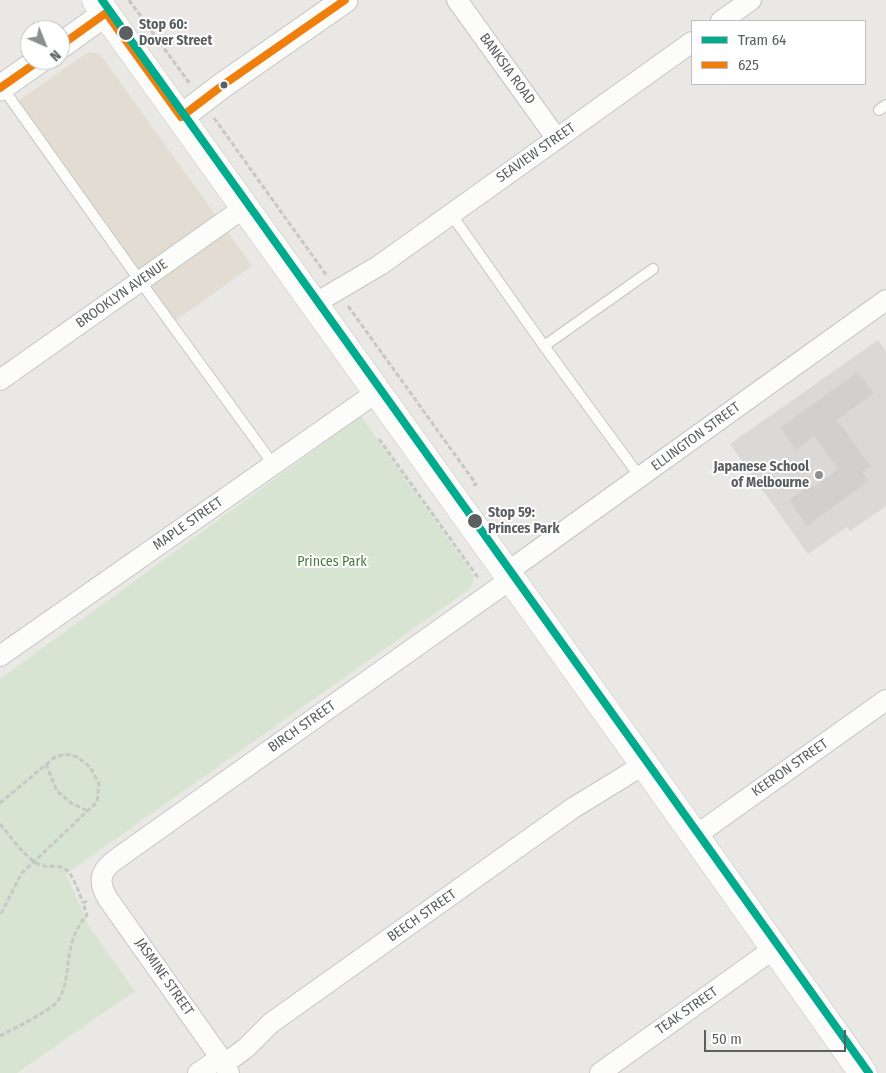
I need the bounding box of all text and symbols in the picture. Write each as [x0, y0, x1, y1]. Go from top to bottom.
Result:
place label: Stop 60: Dover Street [139, 17, 212, 49]
north arrow [20, 20, 70, 70]
legend [691, 20, 866, 85]
marker: Stop 60: Dover Street [117, 24, 135, 42]
street label: BANKSIA ROAD [476, 30, 538, 108]
text: Tram 64 [738, 31, 786, 49]
text: N [46, 46, 64, 64]
text: 625 [738, 56, 759, 74]
unlabelled marker [219, 80, 229, 90]
street label: SEAVIEW STREET [493, 120, 579, 186]
street label: BROOKLYN AVENUE [73, 256, 171, 332]
street label: ELLINGTON STREET [648, 399, 744, 475]
place label: Japanese School of Melbourne [713, 459, 809, 492]
marker: Japanese School of Melbourne [813, 469, 825, 481]
street label: MAPLE STREET [150, 494, 226, 554]
place label: Stop 59: Princes Park [488, 505, 560, 538]
marker: Stop 59: Princes Park [466, 512, 484, 530]
park label: Princes Park [297, 554, 367, 570]
street label: BIRCH STREET [265, 698, 339, 756]
street label: KEERON STREET [749, 736, 831, 800]
street label: BEECH STREET [384, 886, 460, 946]
street label: JASMINE STREET [131, 935, 197, 1019]
street label: TEAK STREET [653, 984, 721, 1038]
scale bar [706, 1020, 848, 1052]
text: 50 m [712, 1030, 742, 1048]

